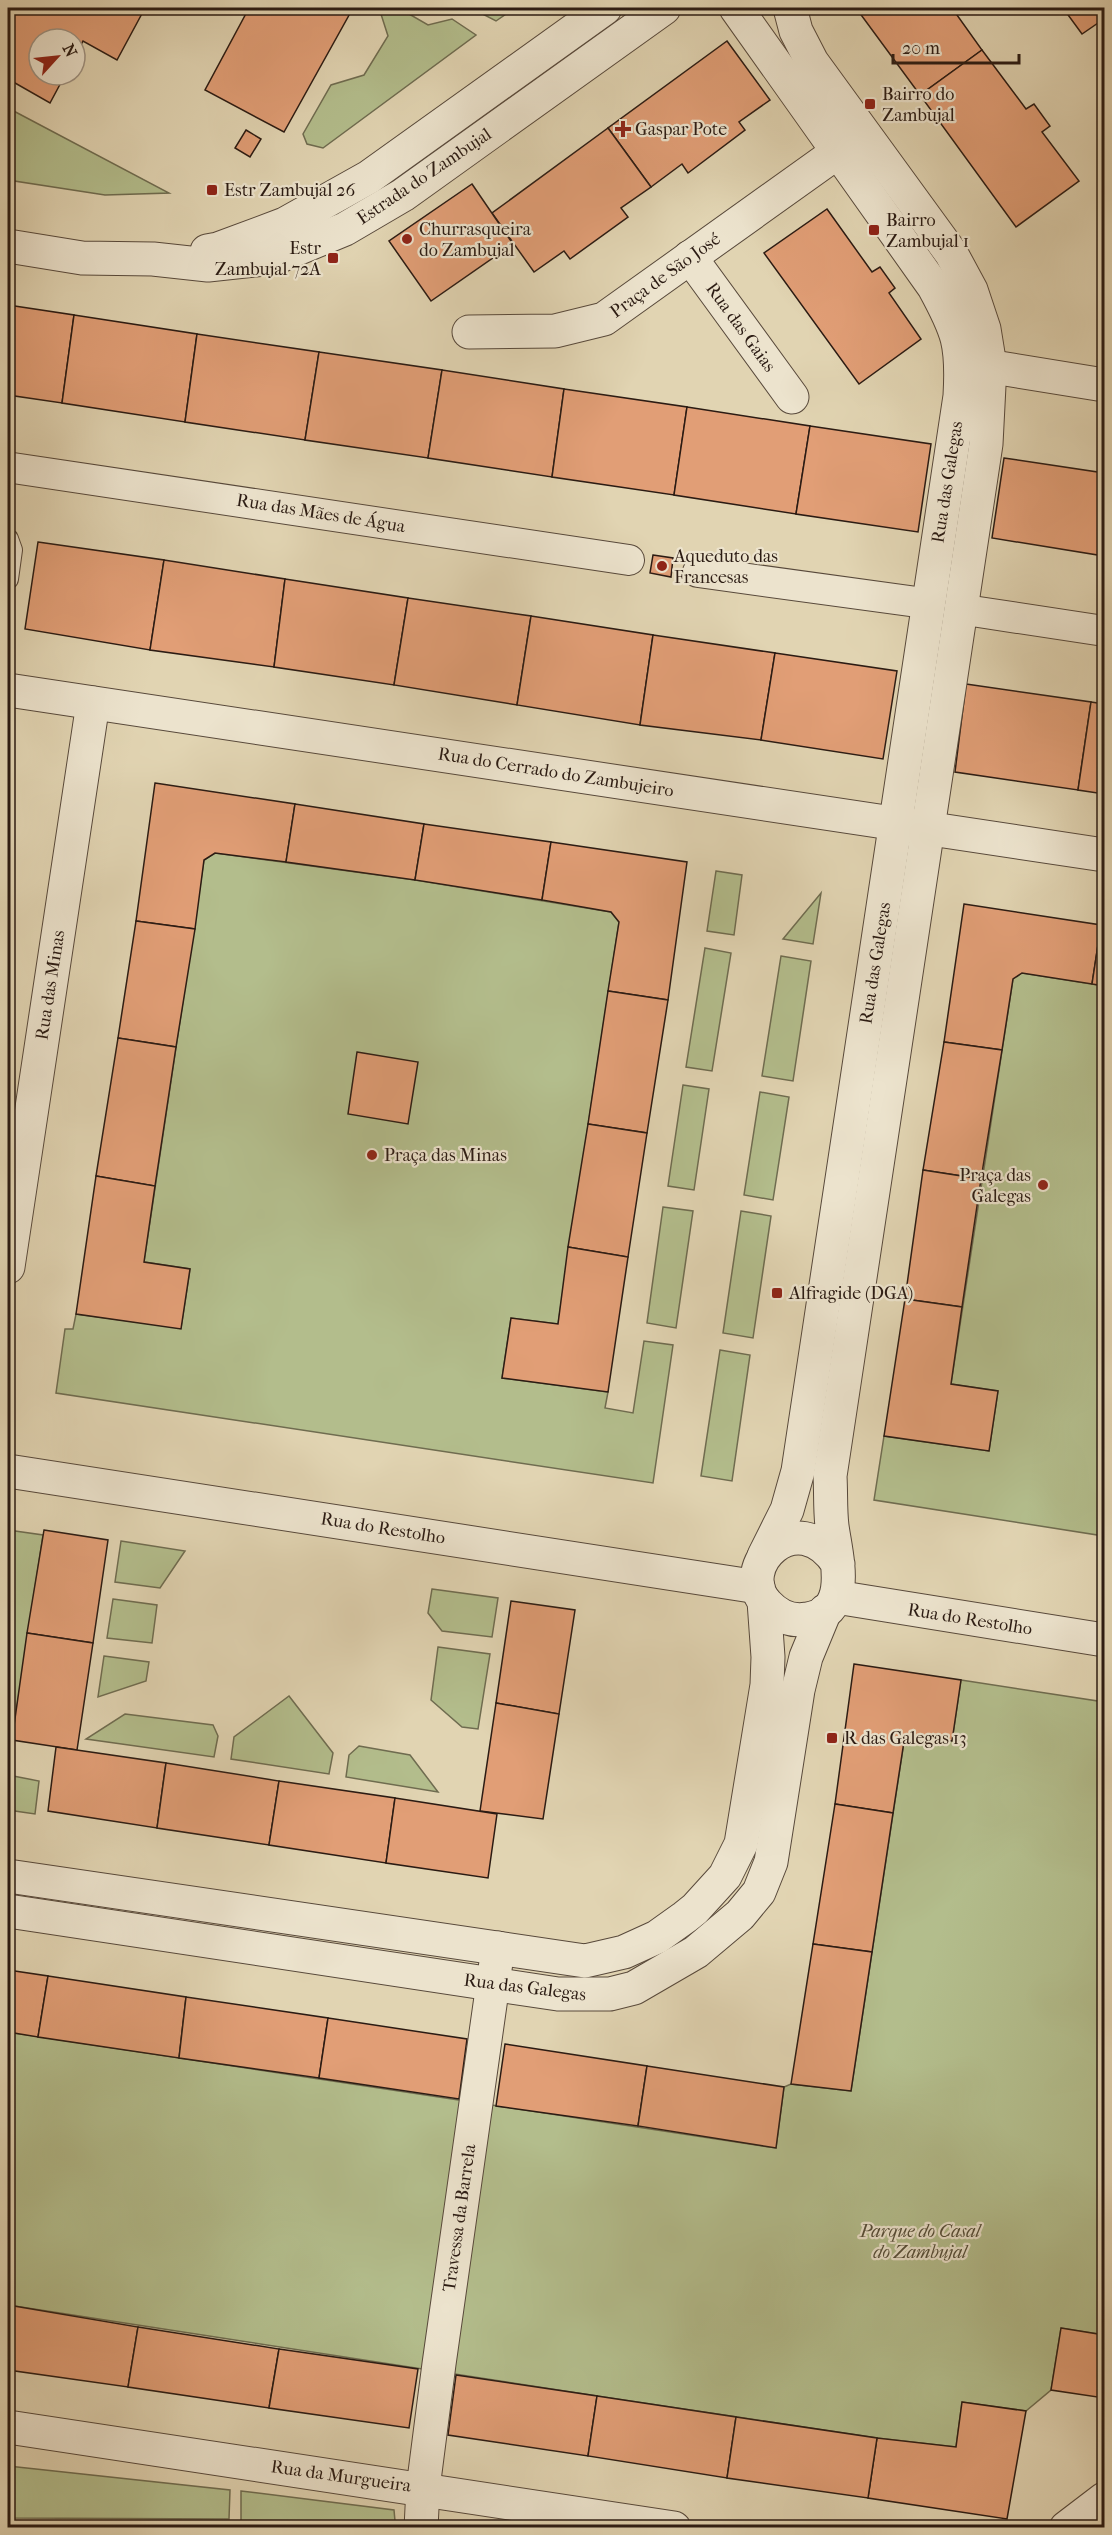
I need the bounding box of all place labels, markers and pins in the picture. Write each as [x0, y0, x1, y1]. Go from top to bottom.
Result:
place label: Bairro do Zambujal [882, 84, 955, 126]
marker: Bairro do Zambujal [863, 97, 877, 111]
place label: Gaspar Pote [635, 119, 727, 140]
marker: Gaspar Pote [616, 122, 630, 136]
place label: Estr Zambujal 26 [224, 180, 355, 201]
marker: Estr Zambujal 26 [205, 183, 219, 197]
place label: Bairro Zambujal 1 [886, 210, 969, 252]
place label: Churrasqueira do Zambujal [419, 219, 532, 261]
marker: Bairro Zambujal 1 [867, 223, 881, 237]
marker: Churrasqueira do Zambujal [400, 232, 414, 246]
place label: Estr Zambujal 72A [215, 238, 321, 280]
marker: Estr Zambujal 72A [326, 251, 340, 265]
place label: Aqueduto das Francesas [673, 546, 778, 588]
marker: Aqueduto das Francesas [655, 559, 669, 573]
place label: Praça das Minas [384, 1145, 507, 1166]
marker: Praça das Minas [365, 1148, 379, 1162]
place label: Praça das Galegas [959, 1165, 1031, 1207]
marker: Praça das Galegas [1036, 1178, 1050, 1192]
place label: Alfragide (DGA) [788, 1283, 913, 1304]
marker: Alfragide (DGA) [770, 1286, 784, 1300]
place label: R das Galegas 13 [844, 1728, 967, 1749]
marker: R das Galegas 13 [825, 1731, 839, 1745]

